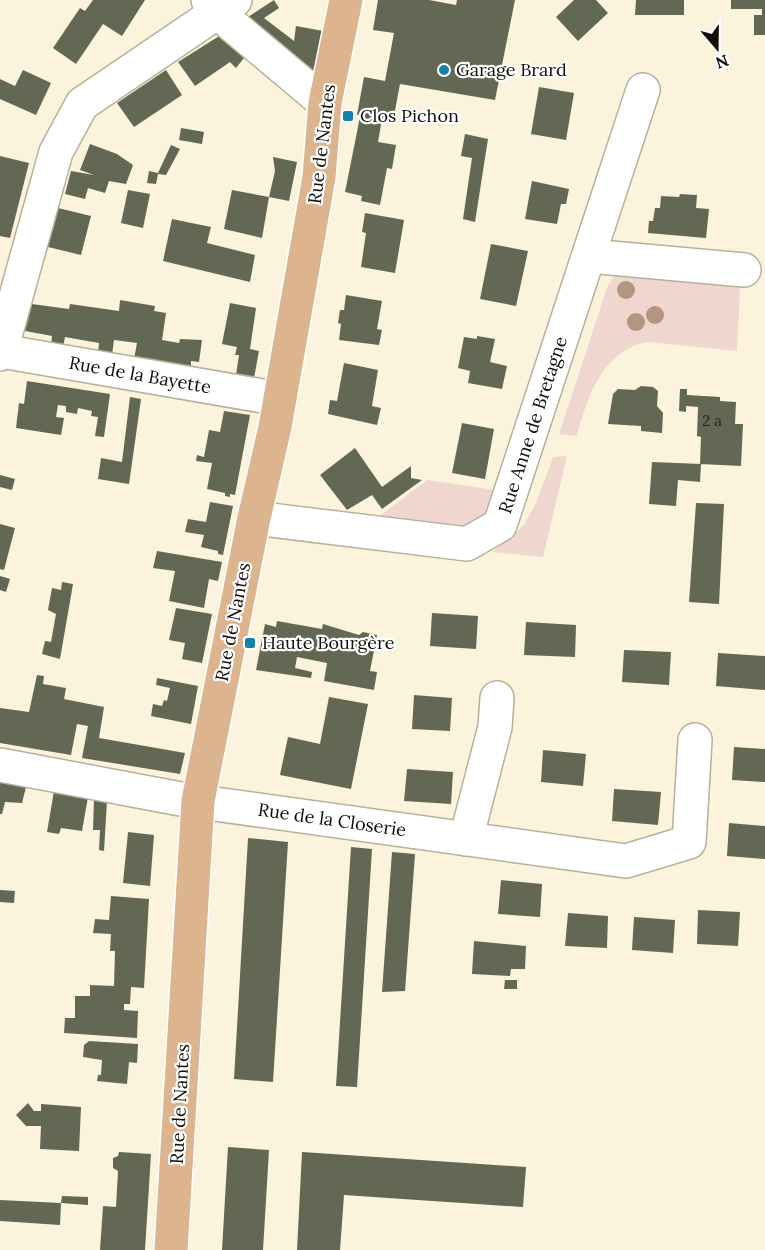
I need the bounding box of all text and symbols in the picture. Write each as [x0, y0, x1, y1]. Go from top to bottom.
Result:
north arrow [687, 18, 747, 78]
text: N [713, 51, 731, 74]
place label: Garage Brard [456, 58, 567, 81]
marker: Garage Brard [437, 63, 451, 77]
street label: Rue de Nantes [303, 83, 340, 205]
place label: Clos Pichon [360, 104, 459, 127]
marker: Clos Pichon [341, 109, 355, 123]
street label: Rue Anne de Bretagne [493, 333, 572, 516]
street label: Rue de la Bayette [67, 351, 213, 398]
house number: 2 a [702, 411, 722, 430]
street label: Rue de Nantes [210, 561, 255, 683]
place label: Haute Bourgère [262, 631, 395, 654]
marker: Haute Bourgère [243, 636, 257, 650]
street label: Rue de la Closerie [256, 798, 408, 841]
street label: Rue de Nantes [165, 1043, 194, 1165]

